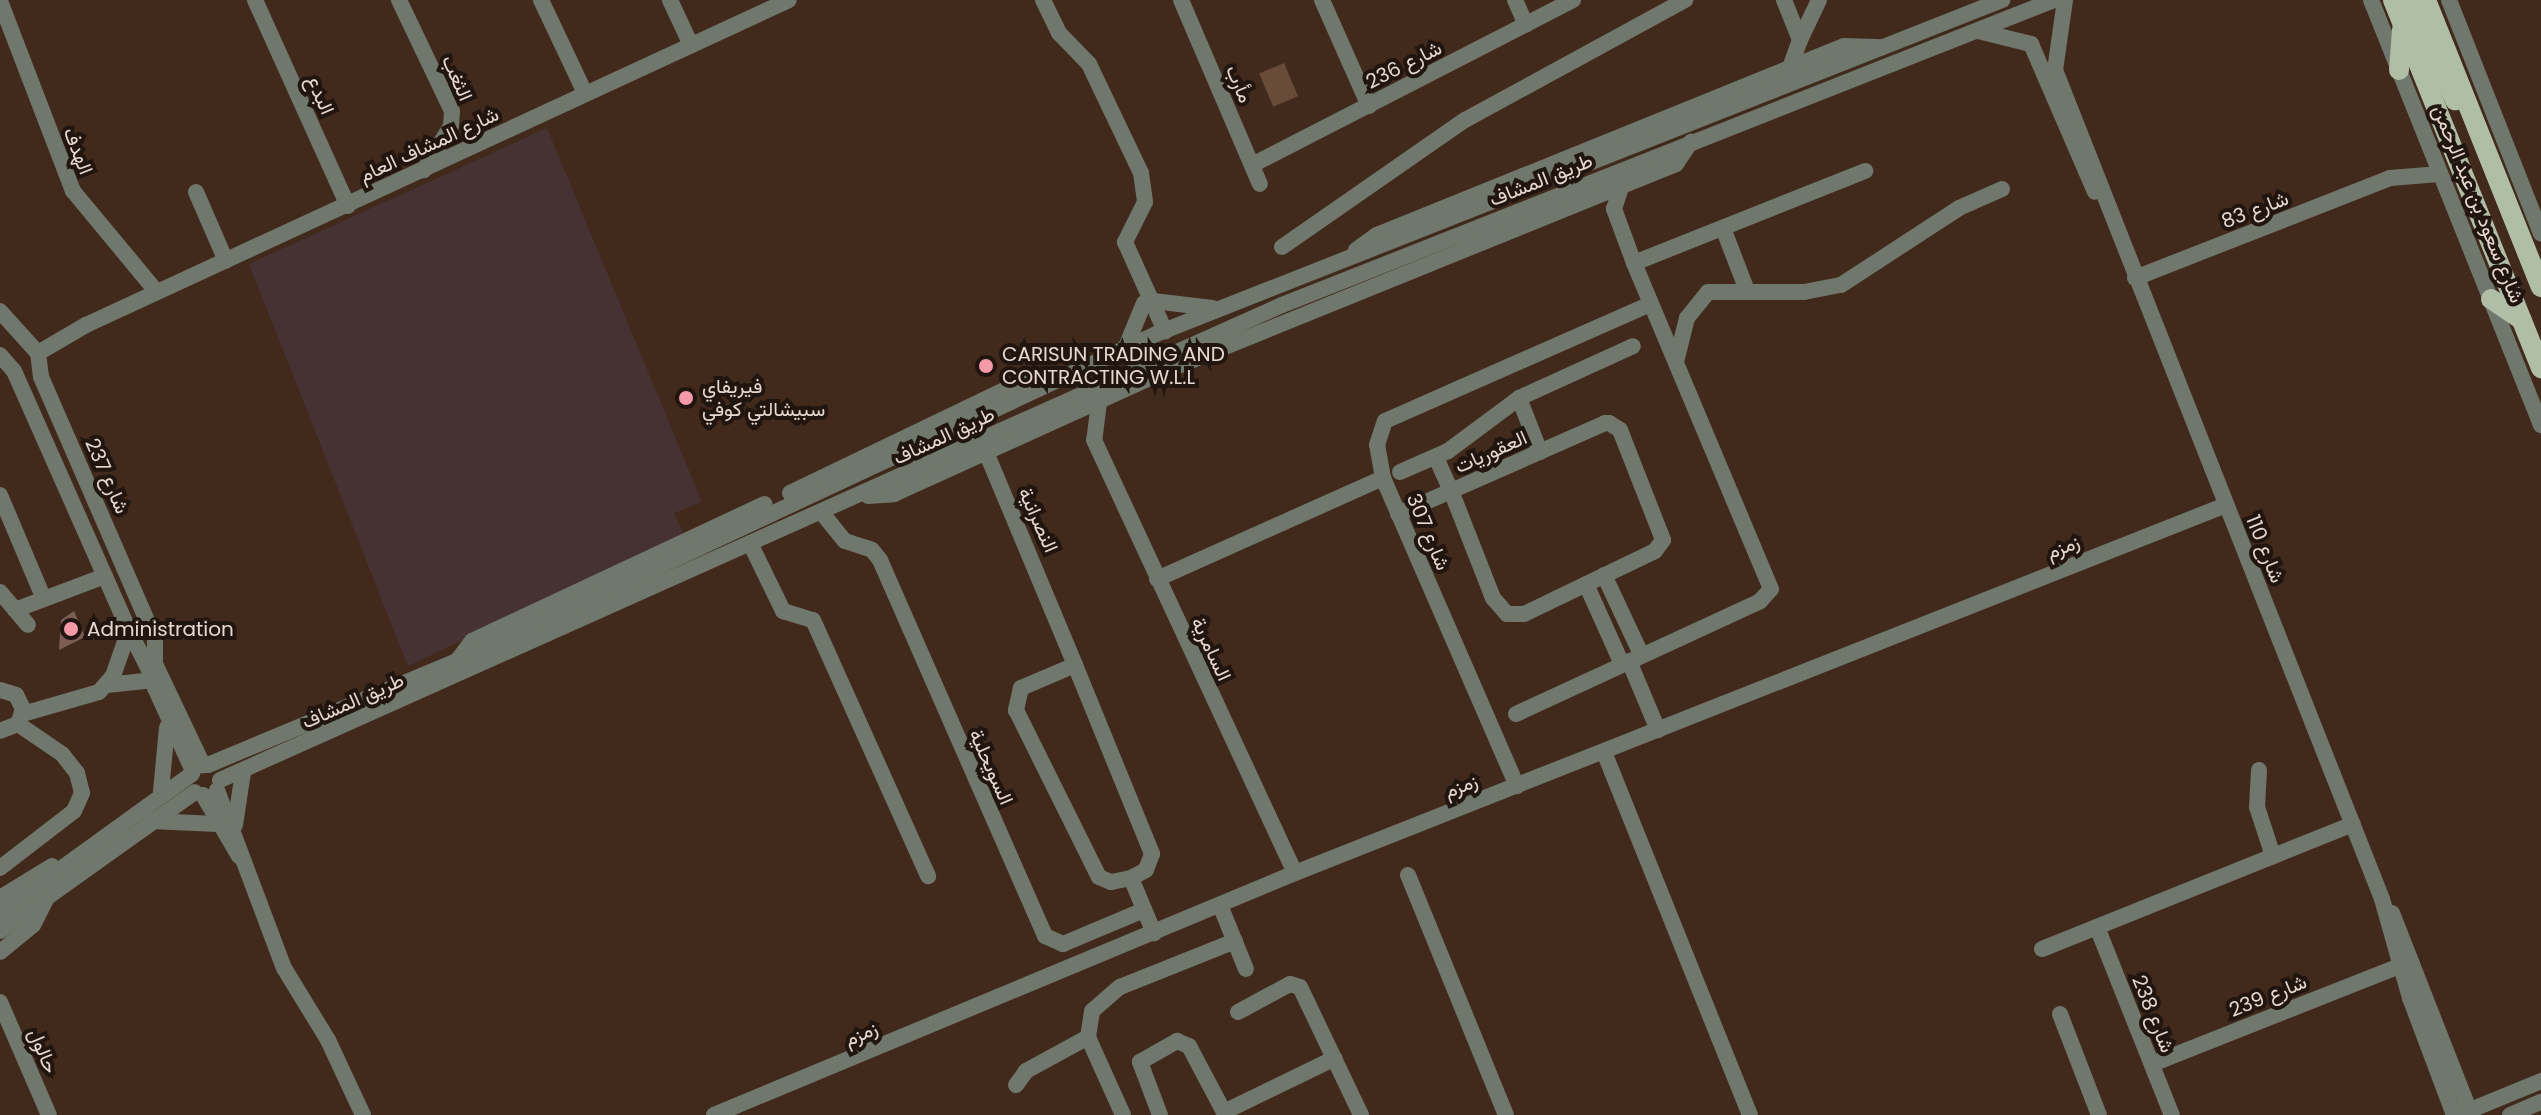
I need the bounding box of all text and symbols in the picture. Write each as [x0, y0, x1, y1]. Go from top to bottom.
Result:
street label: شارع 236 [1362, 36, 1446, 94]
street label: الثغب [436, 51, 478, 105]
street label: مأرب [1220, 62, 1258, 106]
street label: البدع [301, 72, 339, 118]
street label: شارع سعود بن عبد الرحمن [2427, 101, 2529, 307]
street label: شارع المشاف العام [355, 102, 503, 188]
street label: الهدف [58, 124, 98, 178]
street label: طريق المشاف [1486, 148, 1596, 212]
street label: شارع 83 [2218, 186, 2292, 234]
place label: CARISUN TRADING AND CONTRACTING W.L.L [1002, 342, 1225, 389]
marker: CARISUN TRADING AND CONTRACTING W.L.L [977, 357, 995, 375]
place label: فيريفاي سبيشالتي كوفي [702, 374, 825, 421]
marker: فيريفاي سبيشالتي كوفي [677, 389, 695, 407]
street label: طريق المشاف [890, 402, 998, 470]
street label: العقوريات [1451, 425, 1531, 479]
street label: شارع 237 [80, 435, 134, 517]
street label: النصرانية [1013, 484, 1063, 556]
street label: شارع 307 [1401, 490, 1455, 574]
street label: شارع 110 [2241, 512, 2289, 586]
street label: زمزم [2043, 530, 2083, 564]
street label: السامرية [1186, 613, 1236, 685]
place label: Administration [87, 617, 234, 641]
marker: Administration [62, 620, 80, 638]
street label: طريق المشاف [298, 668, 408, 734]
street label: السويحلية [964, 726, 1018, 808]
street label: زمزم [1441, 769, 1481, 803]
street label: شارع 239 [2226, 970, 2310, 1022]
street label: شارع 238 [2127, 972, 2179, 1056]
street label: زمزم [841, 1016, 881, 1052]
street label: حالول [23, 1025, 63, 1077]

